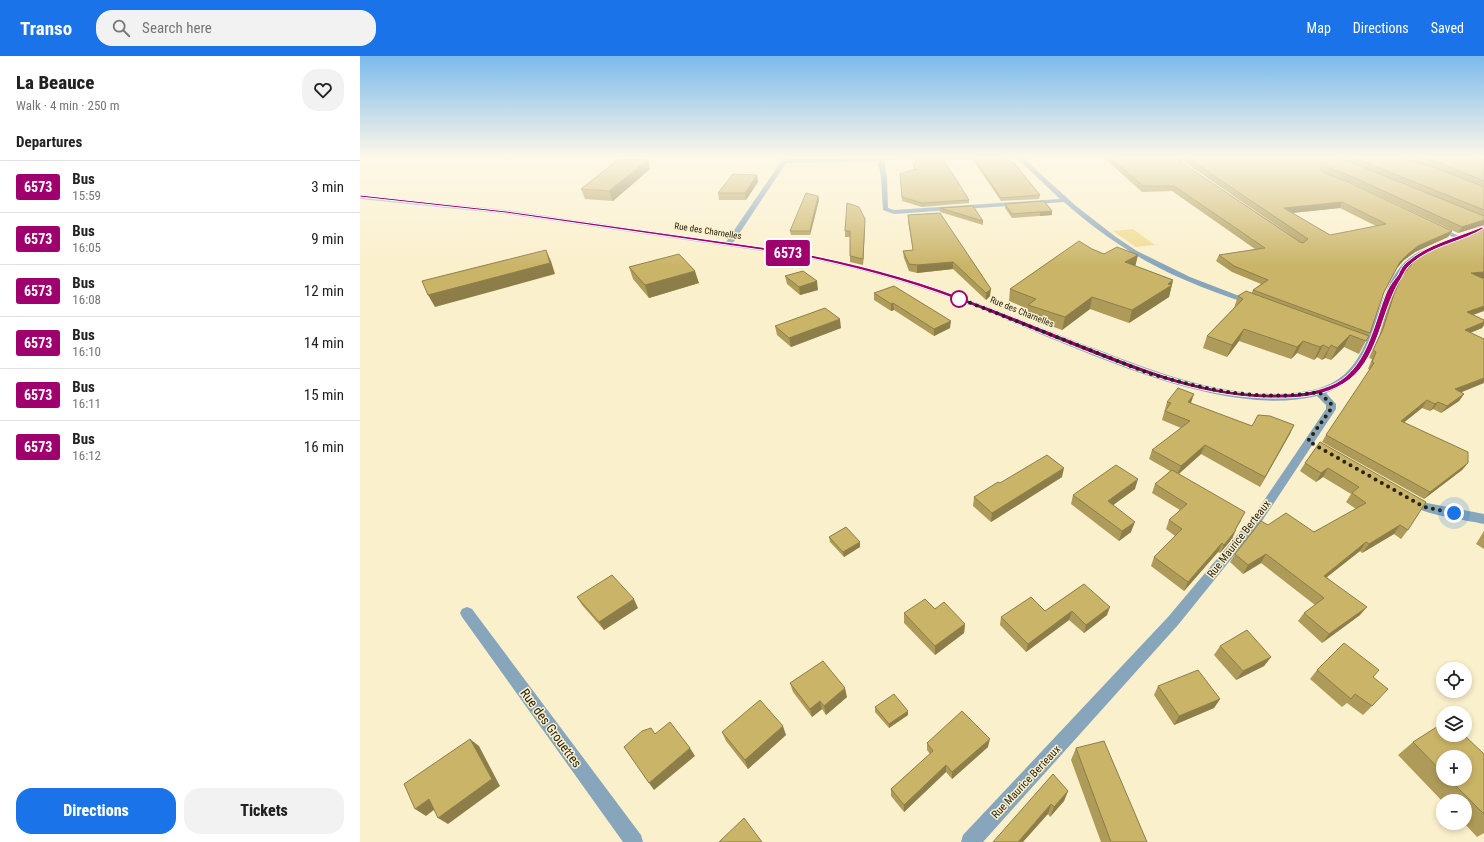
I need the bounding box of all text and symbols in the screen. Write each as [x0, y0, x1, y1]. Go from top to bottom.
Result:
search box [96, 10, 376, 46]
text: Transo [20, 17, 72, 40]
icon: search [110, 17, 132, 39]
text: Search here [142, 19, 212, 37]
text: Map [1307, 20, 1331, 36]
text: Directions [1353, 20, 1409, 36]
text: Saved [1431, 20, 1464, 36]
button: heart [302, 69, 344, 111]
text: La Beauce [16, 71, 94, 94]
text: Walk · 4 min · 250 m [16, 98, 120, 113]
text: Departures [16, 133, 82, 151]
text: Bus [72, 170, 95, 188]
text: 3 min [311, 178, 344, 196]
text: 6573 [24, 179, 52, 195]
text: 15:59 [72, 188, 101, 203]
street label: Rue des Charnelles [674, 221, 742, 241]
text: Bus [72, 222, 95, 240]
text: 9 min [311, 230, 344, 248]
text: 6573 [24, 231, 52, 247]
text: 16:05 [72, 240, 101, 255]
line badge: 6573 [760, 240, 816, 266]
text: 6573 [774, 245, 802, 261]
text: Bus [72, 274, 95, 292]
text: 12 min [304, 282, 344, 300]
text: 6573 [24, 283, 52, 299]
unlabelled marker [950, 290, 968, 308]
text: 16:08 [72, 292, 101, 307]
street label: Rue des Charnelles [989, 295, 1055, 329]
text: Bus [72, 326, 95, 344]
text: 14 min [304, 334, 344, 352]
text: 6573 [24, 335, 52, 351]
text: 16:10 [72, 344, 101, 359]
text: Bus [72, 378, 95, 396]
text: 15 min [304, 386, 344, 404]
text: 6573 [24, 387, 52, 403]
text: 16:11 [72, 396, 101, 411]
text: Bus [72, 430, 95, 448]
text: 16 min [304, 438, 344, 456]
text: 6573 [24, 439, 52, 455]
text: 16:12 [72, 448, 101, 463]
street label: Rue Maurice Berteaux [1205, 497, 1273, 580]
your location [1444, 503, 1464, 523]
map controls [1436, 662, 1472, 830]
button: locate [1436, 662, 1472, 698]
street label: Rue des Grouettes [517, 686, 585, 770]
button: layers [1436, 706, 1472, 742]
street label: Rue Maurice Berteaux [989, 743, 1063, 821]
button: + [1436, 750, 1472, 786]
button: Directions [16, 788, 176, 834]
button: Tickets [184, 788, 344, 834]
button: − [1436, 794, 1472, 830]

